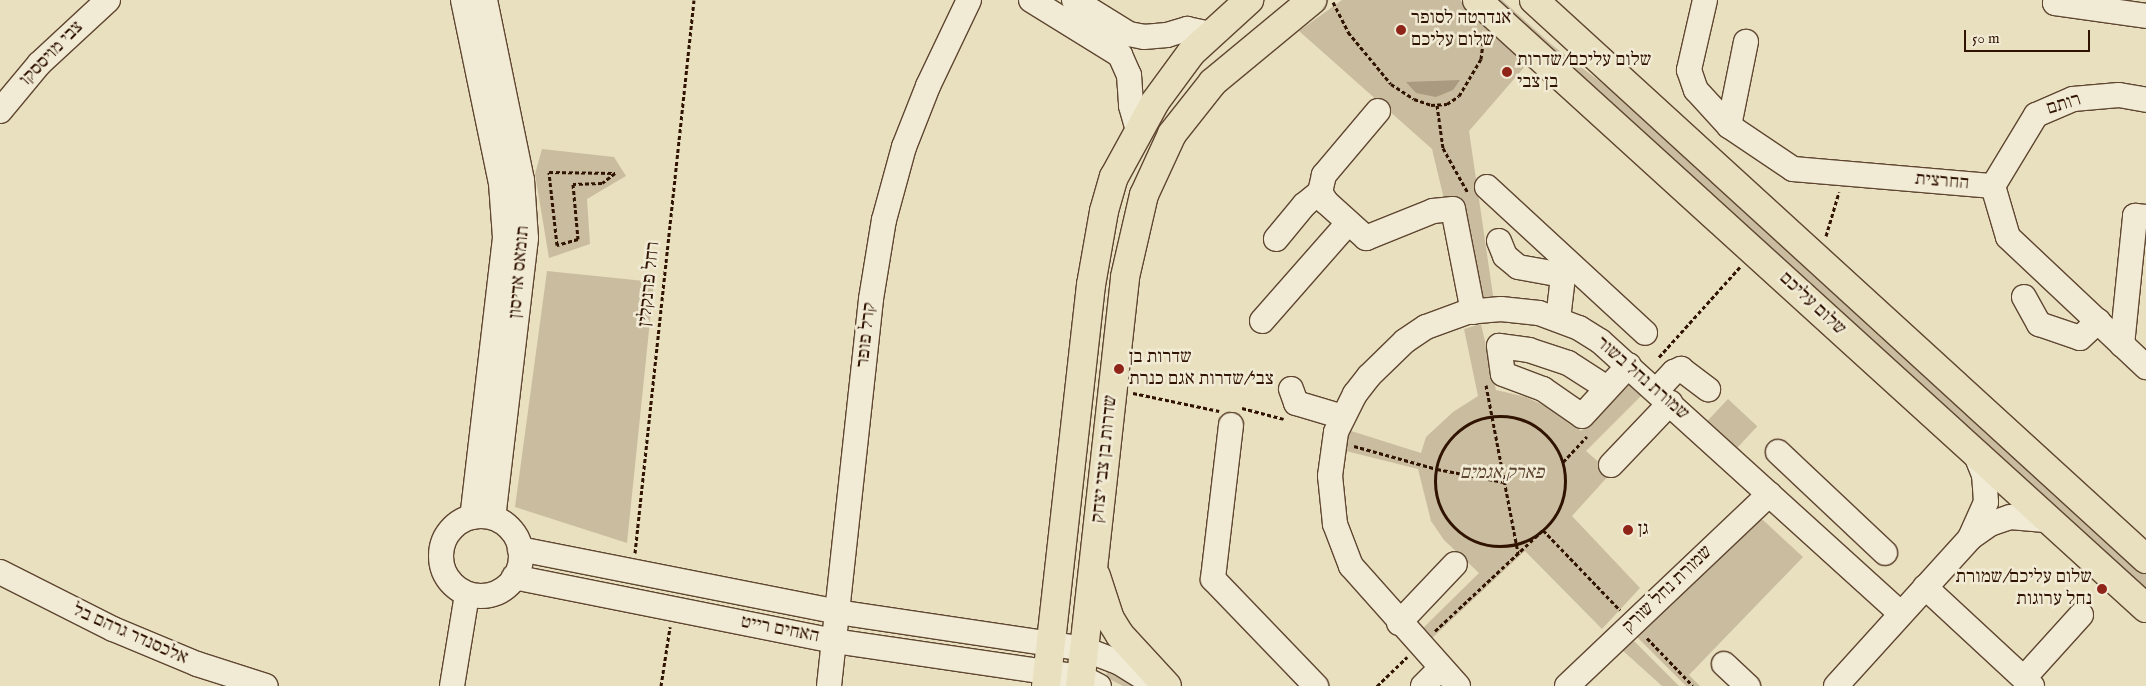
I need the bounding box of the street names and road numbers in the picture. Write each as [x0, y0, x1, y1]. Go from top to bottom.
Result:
street label: צבי מויססקו [15, 17, 89, 91]
street label: רותם [2044, 89, 2084, 121]
street label: החרצית [1914, 168, 1970, 196]
street label: תומאס אדיסון [505, 225, 535, 319]
street label: רחל פרנקלין [634, 240, 666, 328]
street label: שלום עליכם [1774, 267, 1850, 341]
street label: קרל פופר [852, 301, 882, 369]
street label: שמורת נחל בשור [1591, 332, 1693, 426]
street label: שדרות בן צבי יצחק [1087, 394, 1123, 524]
street label: שמורת נחל שורק [1618, 541, 1718, 639]
street label: אלכסנדר גרהם בל [69, 599, 191, 671]
street label: האחים רייט [739, 611, 821, 649]

